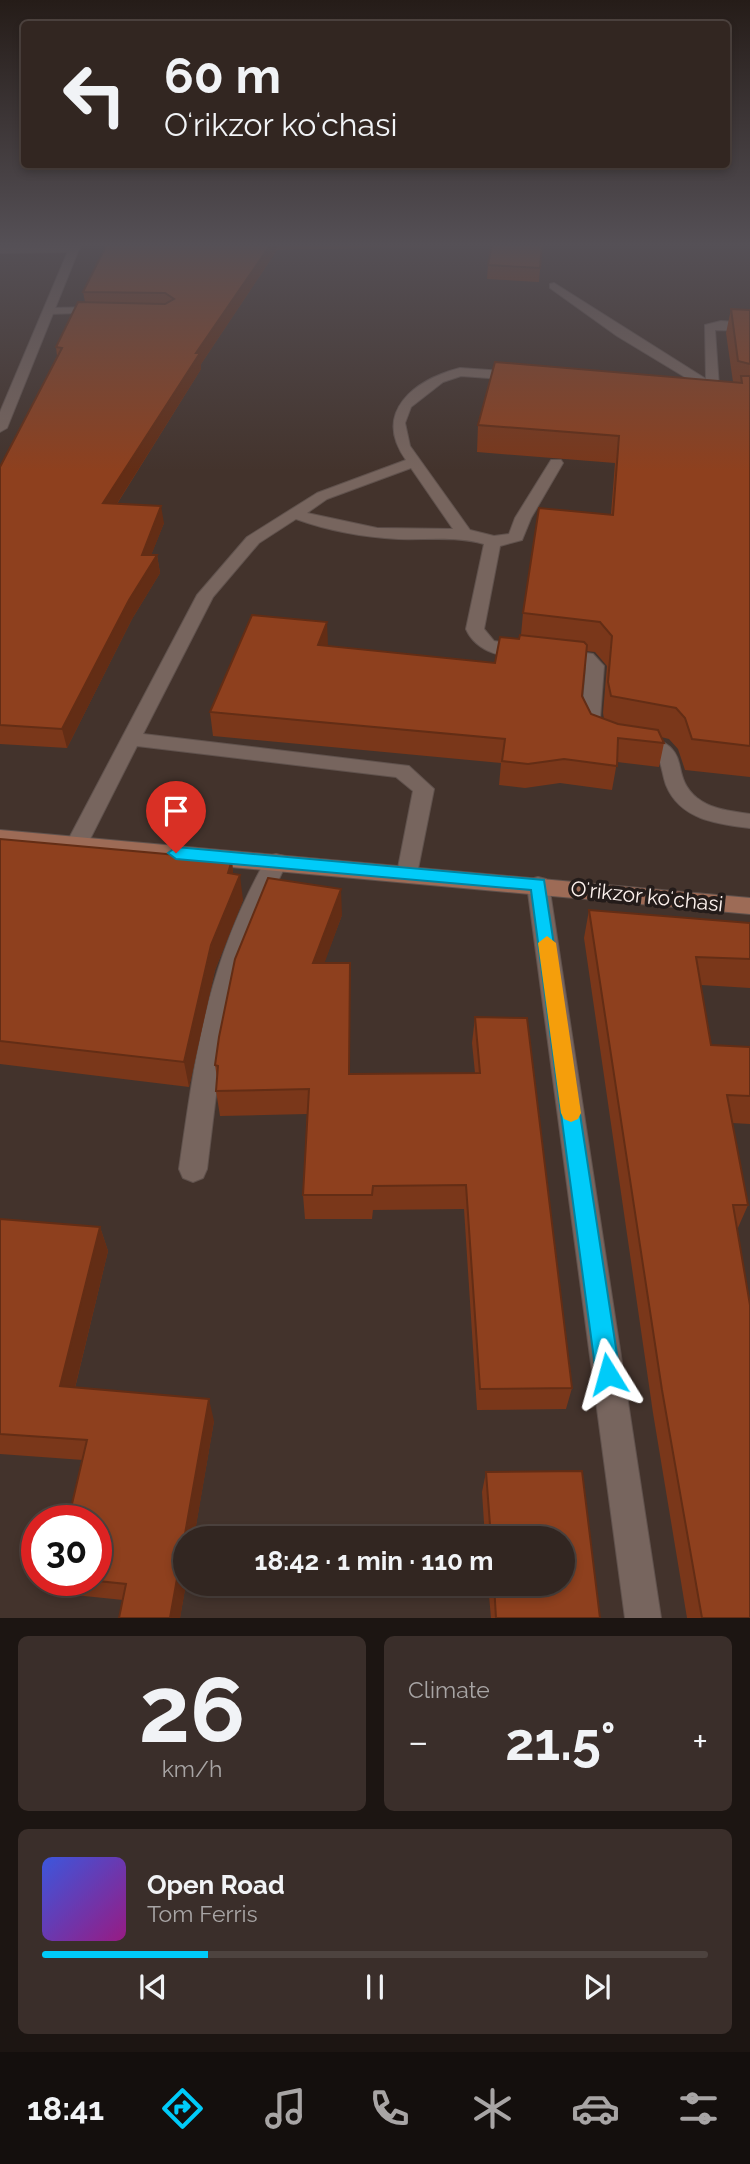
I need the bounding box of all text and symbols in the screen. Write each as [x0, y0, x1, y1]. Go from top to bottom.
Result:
text: 60 m [164, 47, 281, 104]
icon: left [49, 49, 140, 140]
text: Oʻrikzor koʻchasi [164, 106, 397, 143]
pin [146, 781, 206, 853]
icon: arrive [157, 792, 195, 830]
street label: Oʻrikzor koʻchasi [570, 876, 724, 916]
position arrow [571, 1337, 645, 1411]
speed limit sign: 30 [21, 1505, 112, 1596]
text: 18:42 · 1 min · 110 m [255, 1546, 493, 1576]
text: 26 [139, 1656, 245, 1763]
text: Climate [408, 1676, 490, 1703]
text: 21.5° [505, 1711, 616, 1772]
text: − [408, 1719, 428, 1764]
text: + [692, 1719, 708, 1764]
text: km/h [162, 1755, 222, 1782]
text: Open Road [147, 1870, 285, 1900]
text: Tom Ferris [147, 1900, 258, 1927]
icon: previous [134, 1968, 172, 2006]
icon: pause [356, 1968, 394, 2006]
icon: next [578, 1968, 616, 2006]
icon: directions [158, 2084, 207, 2133]
icon: music [261, 2084, 310, 2133]
icon: phone [365, 2084, 414, 2133]
icon: climate [468, 2084, 517, 2133]
icon: car [571, 2084, 620, 2133]
icon: filters [674, 2084, 723, 2133]
text: 18:41 [27, 2090, 104, 2127]

